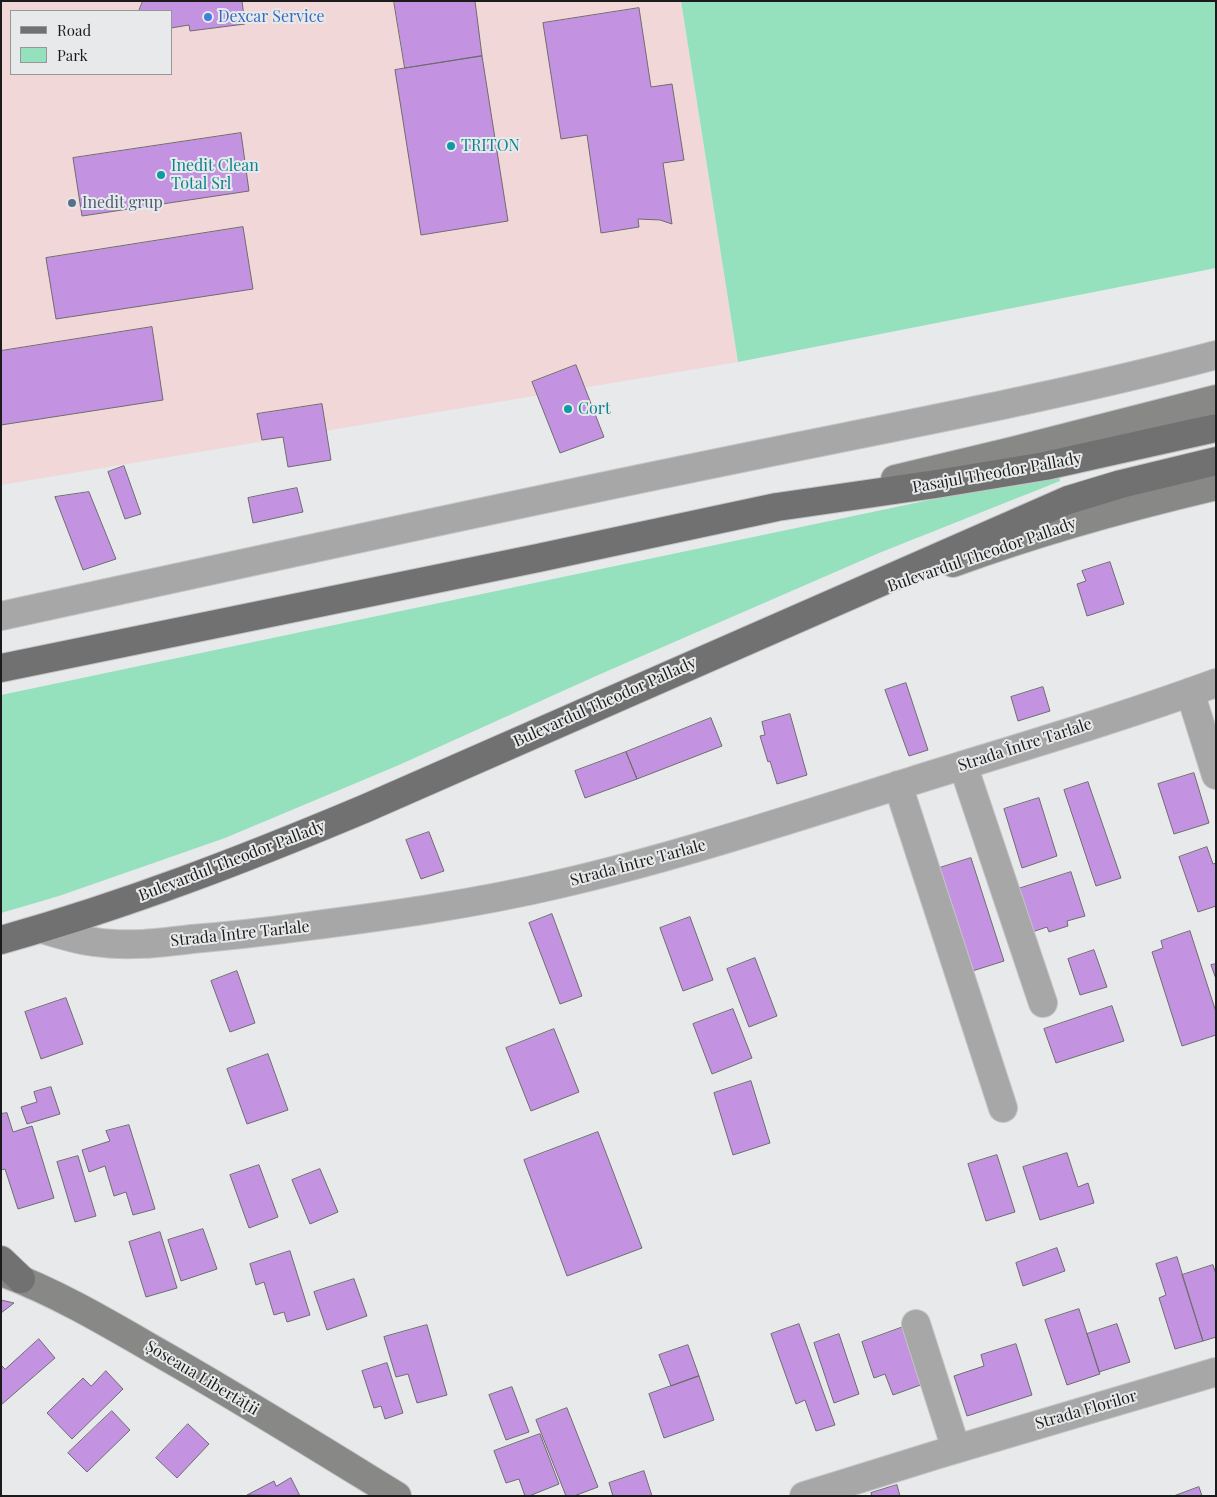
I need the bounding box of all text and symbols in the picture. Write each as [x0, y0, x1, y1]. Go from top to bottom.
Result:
place label: Dexcar Service [218, 7, 325, 27]
legend [10, 10, 172, 75]
marker: Dexcar Service [202, 11, 214, 23]
text: Road [57, 20, 91, 40]
text: Park [57, 45, 88, 65]
place label: TRITON [461, 136, 520, 156]
marker: TRITON [445, 140, 457, 152]
place label: Inedit Clean Total Srl [171, 156, 259, 194]
marker: Inedit Clean Total Srl [155, 169, 167, 181]
place label: Inedit grup [82, 193, 163, 213]
marker: Inedit grup [66, 197, 78, 209]
place label: Cort [578, 399, 611, 419]
marker: Cort [562, 403, 574, 415]
street label: Pasajul Theodor Pallady [911, 449, 1083, 497]
street label: Bulevardul Theodor Pallady [885, 514, 1079, 596]
street label: Bulevardul Theodor Pallady [511, 653, 699, 751]
street label: Strada Între Tarlale [956, 714, 1094, 776]
street label: Bulevardul Theodor Pallady [136, 816, 328, 906]
street label: Strada Între Tarlale [568, 836, 708, 890]
street label: Strada Între Tarlale [170, 917, 310, 951]
street label: Șoseaua Libertății [142, 1337, 262, 1419]
street label: Strada Florilor [1033, 1386, 1139, 1434]

